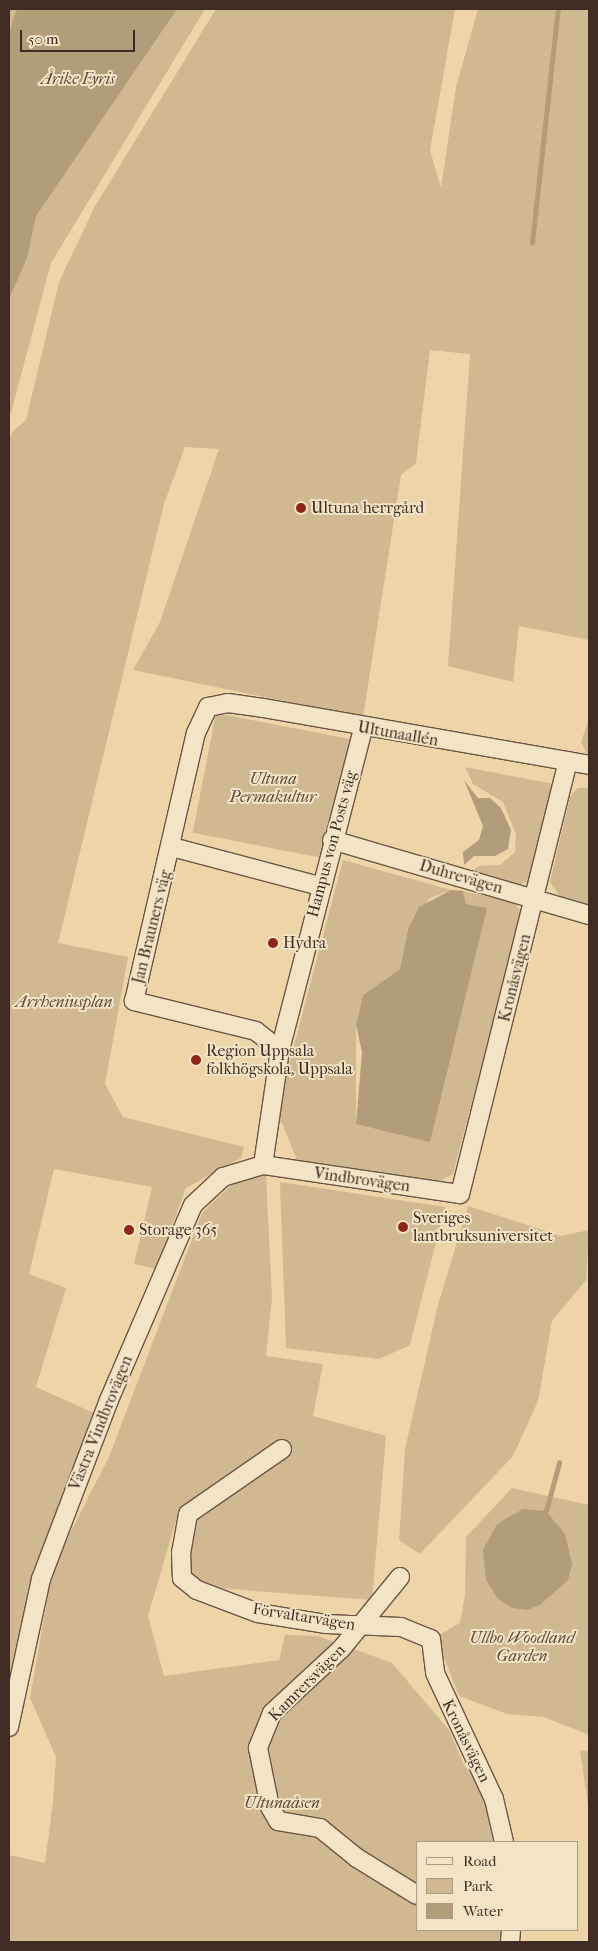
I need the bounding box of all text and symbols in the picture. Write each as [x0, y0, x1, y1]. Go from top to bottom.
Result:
scale bar [22, 20, 138, 52]
text: 50 m [28, 30, 58, 48]
park label: Årike Fyris [41, 69, 115, 89]
place label: Ultuna herrgård [311, 498, 424, 518]
marker: Ultuna herrgård [295, 502, 307, 514]
street label: Ultunaallén [356, 717, 440, 751]
park label: Ultuna Permakultur [230, 769, 316, 807]
street label: Hampus von Posts väg [303, 769, 361, 919]
street label: Duhrevägen [417, 856, 505, 898]
street label: Jan Brauners väg [129, 868, 175, 986]
street label: Kronåsvägen [495, 932, 535, 1024]
place label: Hydra [283, 933, 326, 953]
marker: Hydra [267, 937, 279, 949]
park label: Arrheniusplan [16, 992, 112, 1012]
place label: Region Uppsala folkhögskola, Uppsala [206, 1041, 353, 1079]
marker: Region Uppsala folkhögskola, Uppsala [190, 1054, 202, 1066]
street label: Vindbrovägen [313, 1164, 411, 1196]
place label: Sveriges lantbruksuniversitet [413, 1208, 553, 1246]
place label: Storage 365 [139, 1220, 217, 1240]
marker: Sveriges lantbruksuniversitet [397, 1221, 409, 1233]
marker: Storage 365 [123, 1224, 135, 1236]
street label: Västra Vindbrovägen [65, 1353, 137, 1493]
street label: Förvaltarvägen [251, 1599, 357, 1635]
park label: Ullbo Woodland Garden [469, 1628, 575, 1666]
street label: Kamrersvägen [265, 1641, 349, 1725]
street label: Kronåsvägen [438, 1696, 494, 1786]
park label: Ultunaåsen [244, 1793, 320, 1813]
legend [416, 1841, 578, 1931]
text: Road [463, 1852, 496, 1870]
text: Park [463, 1877, 493, 1895]
text: Water [463, 1902, 503, 1920]

